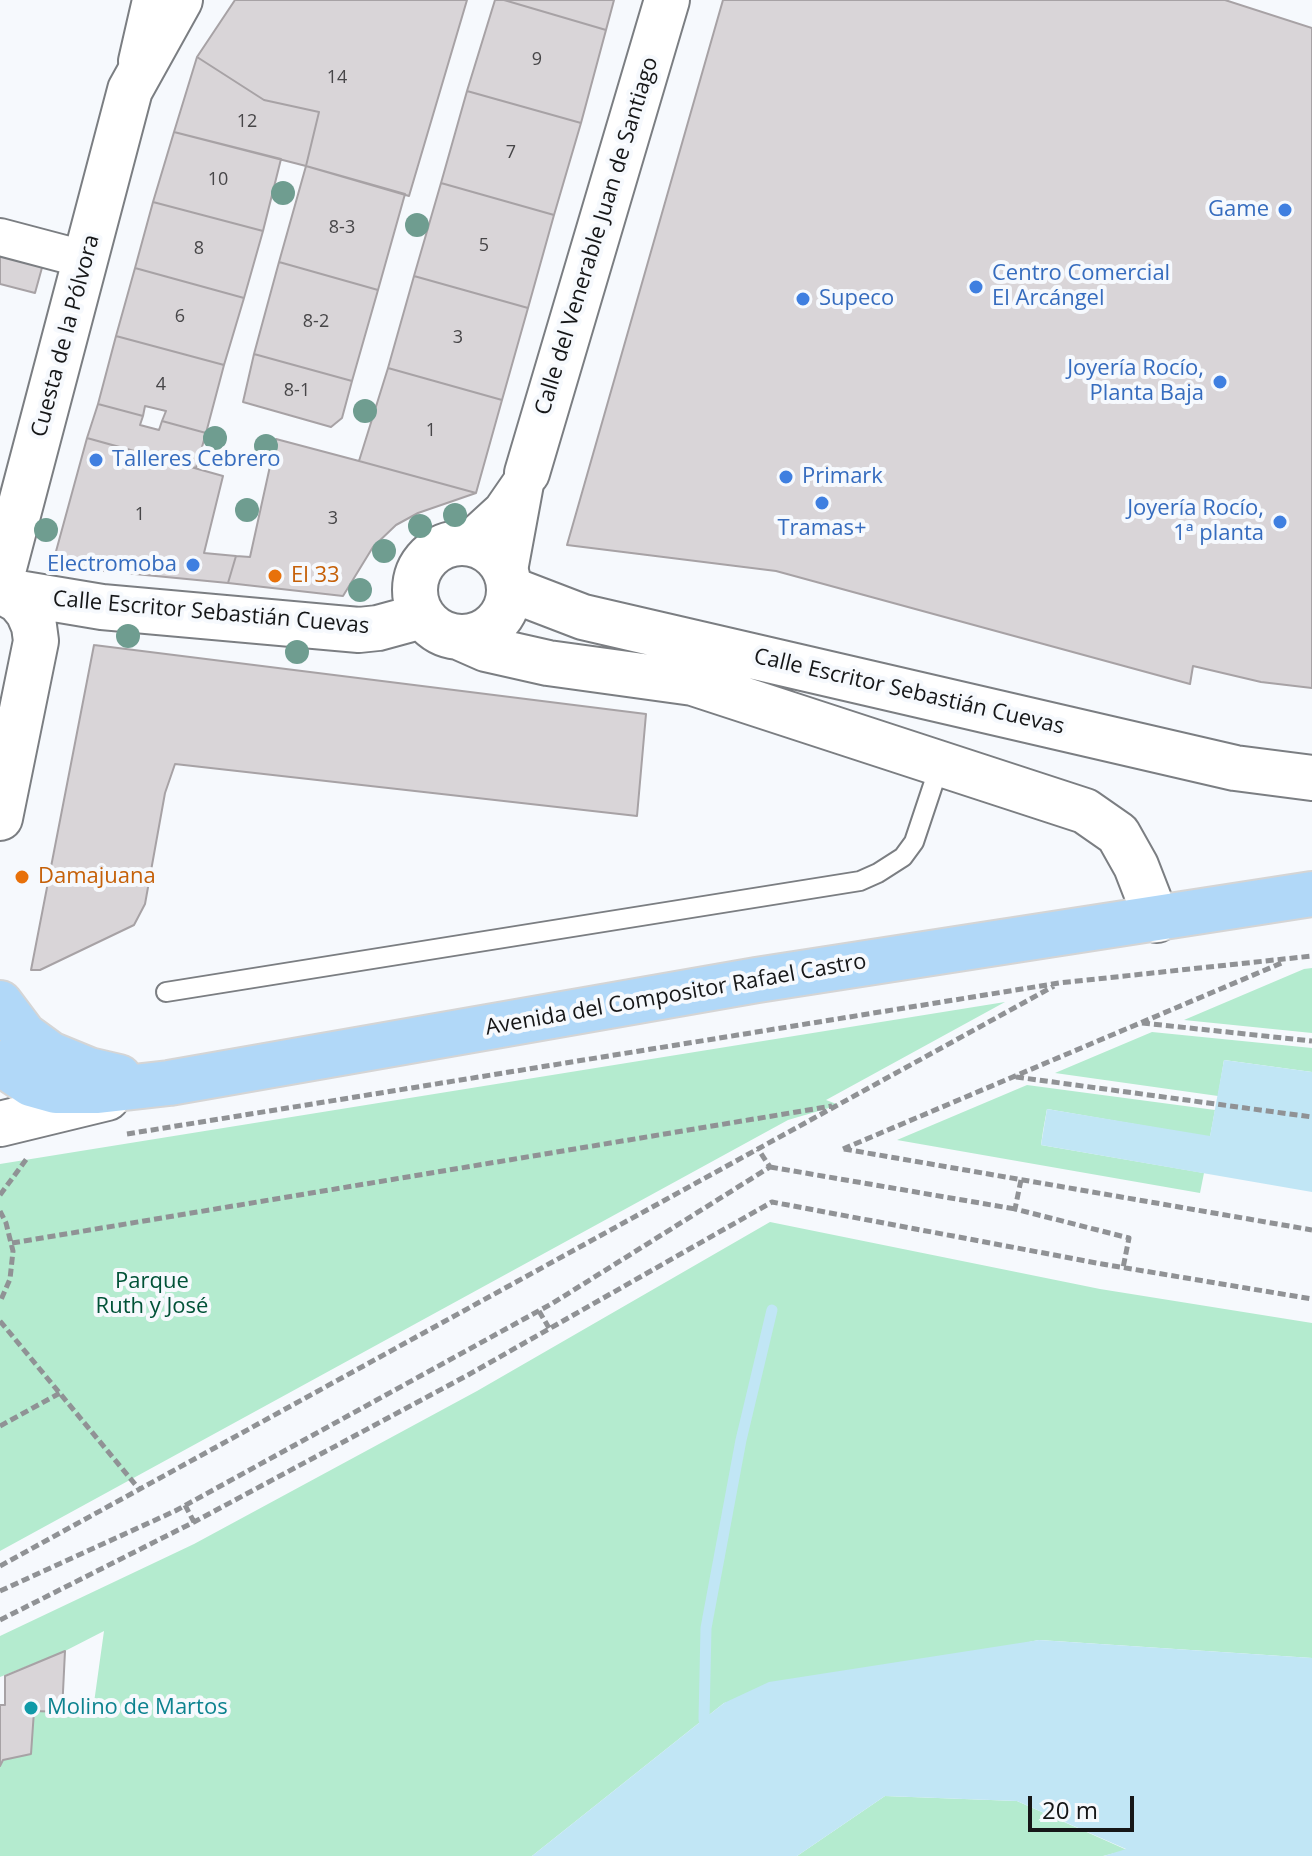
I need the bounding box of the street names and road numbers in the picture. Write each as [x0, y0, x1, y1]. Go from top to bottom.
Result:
street label: Calle del Venerable Juan de Santiago [530, 54, 664, 418]
street label: Cuesta de la Pólvora [26, 232, 106, 440]
street label: Calle Escritor Sebastián Cuevas [52, 586, 370, 640]
street label: Calle Escritor Sebastián Cuevas [751, 643, 1067, 741]
street label: Avenida del Compositor Rafael Castro [483, 948, 869, 1042]

